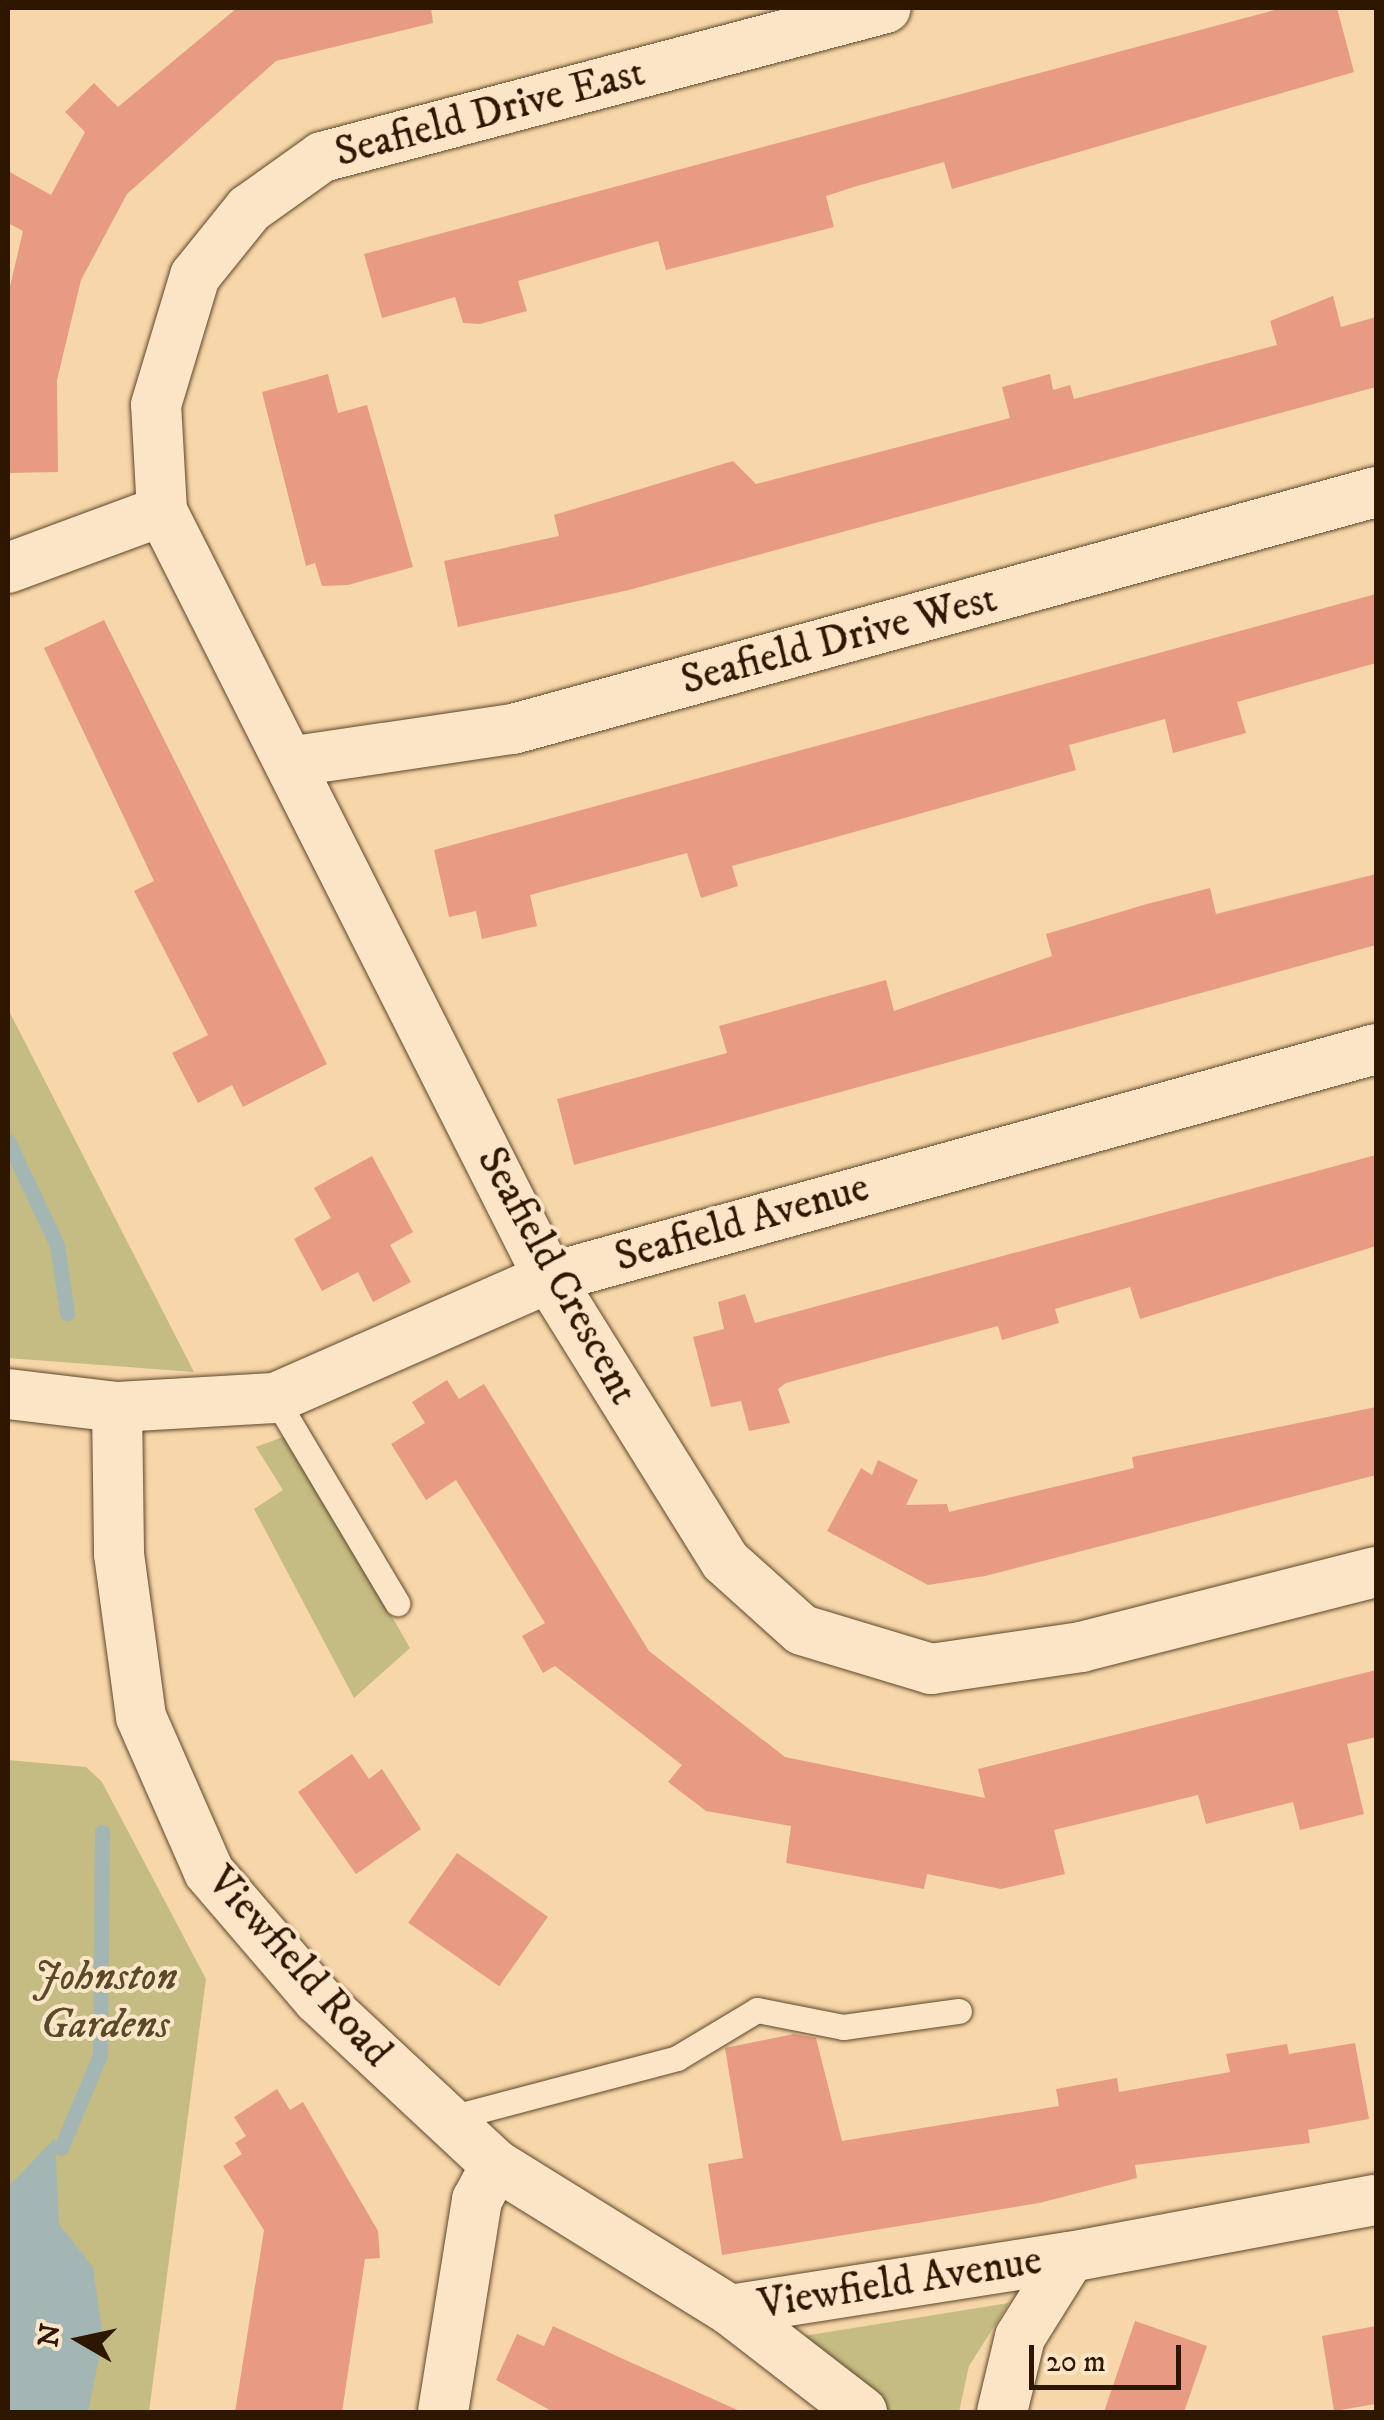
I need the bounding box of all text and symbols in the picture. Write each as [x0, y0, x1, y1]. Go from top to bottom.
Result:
street label: Seafield Drive East [330, 47, 650, 179]
street label: Seafield Drive West [676, 574, 1002, 706]
street label: Seafield Crescent [466, 1139, 648, 1413]
street label: Seafield Avenue [609, 1163, 875, 1283]
street label: Viewfield Road [196, 1857, 402, 2077]
park label: Johnston Gardens [32, 1952, 178, 2050]
street label: Viewfield Avenue [755, 2236, 1045, 2330]
north arrow [30, 2290, 130, 2390]
text: N [31, 2321, 69, 2349]
scale bar [1034, 2325, 1186, 2387]
text: 20 m [1046, 2344, 1106, 2381]

